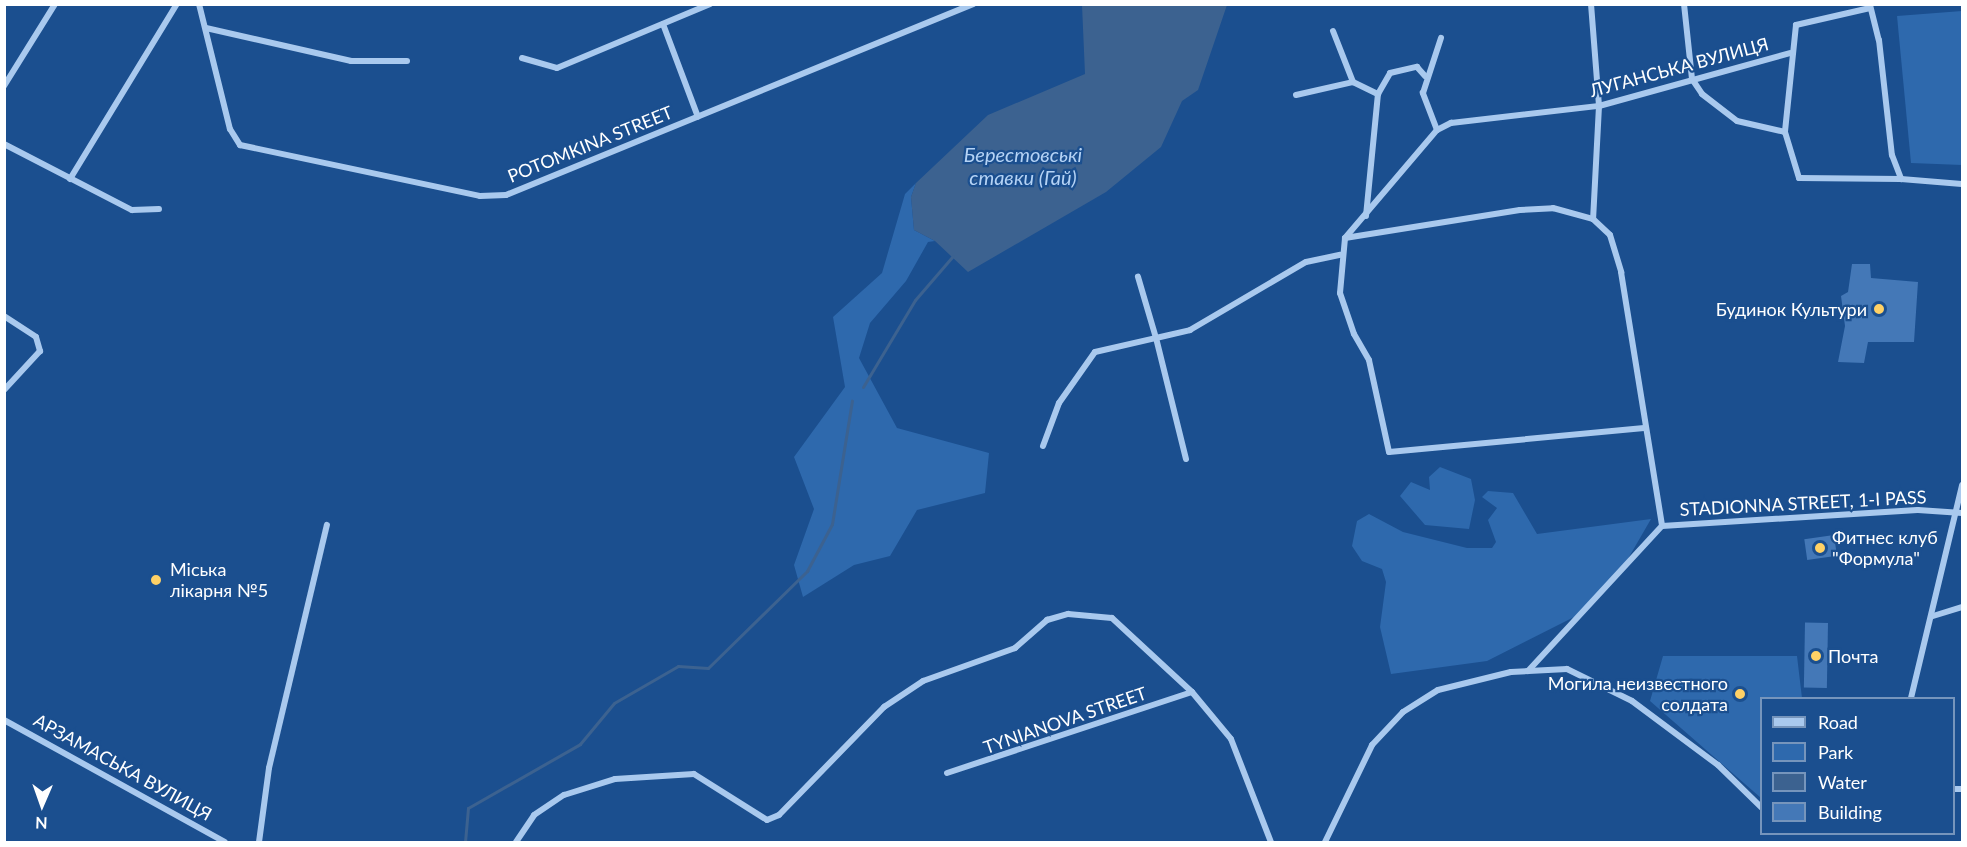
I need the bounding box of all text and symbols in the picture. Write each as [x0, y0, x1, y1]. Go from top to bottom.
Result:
street label: ЛУГАНСЬКА ВУЛИЦЯ [1587, 33, 1771, 101]
street label: POTOMKINA STREET [504, 101, 676, 187]
water label: Берестовські ставки (Гай) [964, 143, 1082, 190]
place label: Будинок Культури [1716, 298, 1867, 320]
marker: Будинок Культури [1872, 302, 1886, 316]
street label: STADIONNA STREET, 1-I PASS [1679, 486, 1927, 520]
place label: Фитнес клуб "Формула" [1832, 527, 1938, 570]
marker: Фитнес клуб "Формула" [1813, 541, 1827, 555]
place label: Міська лікарня №5 [170, 559, 268, 602]
marker: Міська лікарня №5 [147, 571, 165, 589]
place label: Почта [1828, 645, 1878, 667]
marker: Почта [1809, 649, 1823, 663]
place label: Могила неизвестного солдата [1548, 673, 1728, 716]
street label: TYNIANOVA STREET [980, 682, 1150, 758]
marker: Могила неизвестного солдата [1733, 687, 1747, 701]
legend [1760, 697, 1955, 835]
street label: АРЗАМАСЬКА ВУЛИЦЯ [30, 709, 216, 825]
text: Road [1818, 711, 1858, 733]
text: Park [1818, 741, 1853, 763]
text: Water [1818, 771, 1867, 793]
north arrow [12, 775, 72, 835]
text: Building [1818, 801, 1882, 823]
text: N [35, 814, 48, 833]

